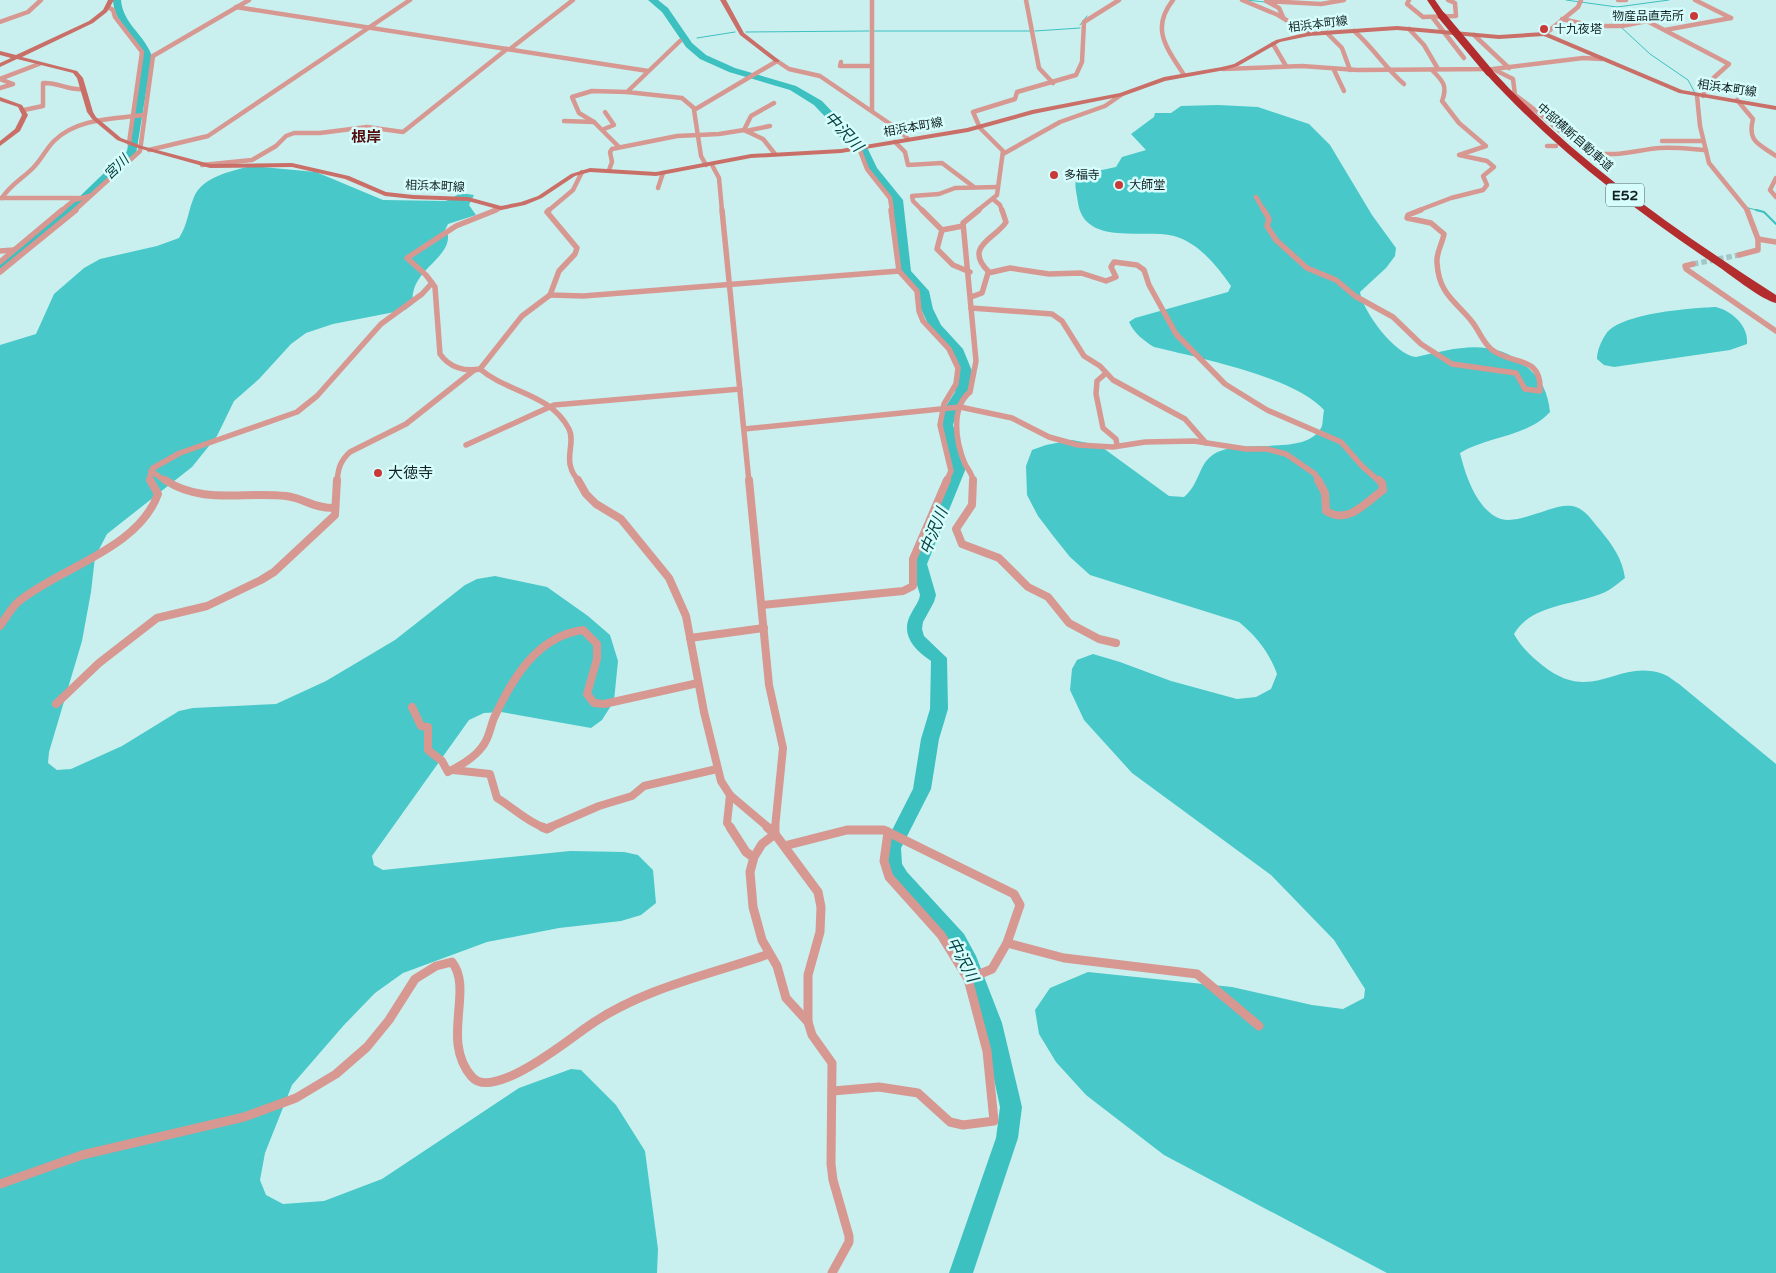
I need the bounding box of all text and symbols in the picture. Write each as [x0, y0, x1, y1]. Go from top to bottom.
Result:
place label: 物産品直売所 [1612, 9, 1684, 23]
marker: 物産品直売所 [1688, 10, 1700, 22]
street label: 相浜本町線 [1287, 13, 1349, 35]
place label: 十九夜塔 [1554, 22, 1602, 36]
marker: 十九夜塔 [1538, 23, 1550, 35]
street label: 相浜本町線 [1696, 77, 1758, 99]
street label: 中部横断自動車道 [1534, 100, 1616, 174]
water label: 中沢川 [820, 107, 868, 158]
street label: 相浜本町線 [882, 115, 944, 139]
district label: 根岸 [351, 128, 381, 146]
water label: 宮川 [100, 150, 134, 183]
place label: 多福寺 [1064, 168, 1100, 182]
marker: 多福寺 [1048, 169, 1060, 181]
street label: 相浜本町線 [405, 178, 465, 194]
place label: 大師堂 [1129, 178, 1165, 192]
marker: 大師堂 [1113, 179, 1125, 191]
road number: E52 [1606, 184, 1644, 206]
place label: 大徳寺 [388, 464, 433, 482]
marker: 大徳寺 [372, 467, 384, 479]
water label: 中沢川 [916, 504, 953, 557]
water label: 中沢川 [942, 934, 983, 987]

